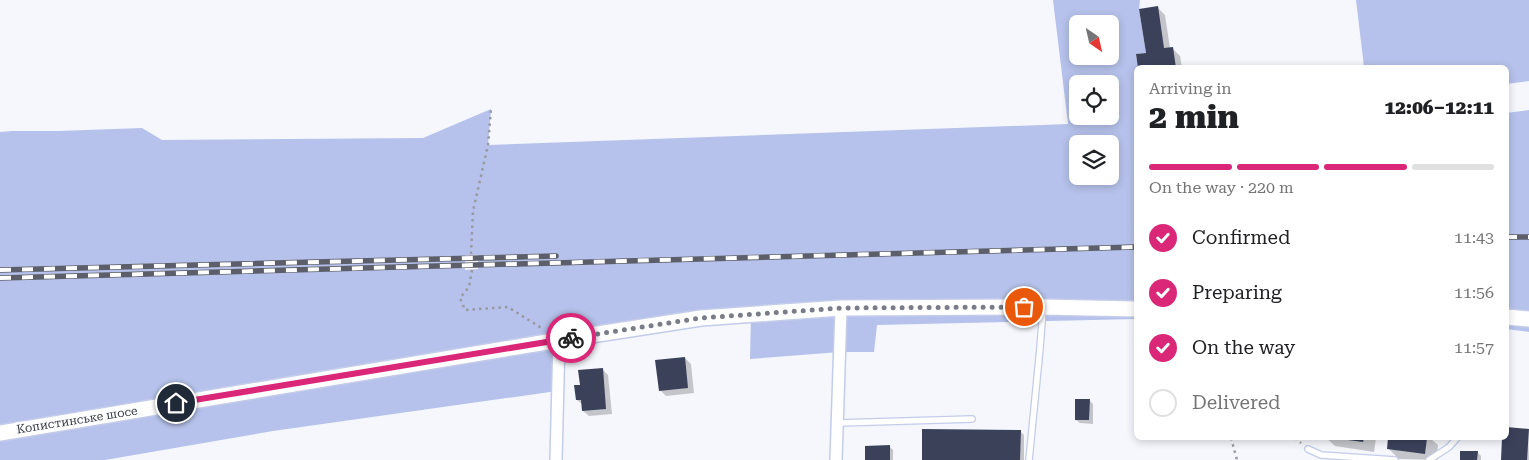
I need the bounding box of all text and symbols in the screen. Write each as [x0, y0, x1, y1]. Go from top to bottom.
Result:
north arrow [1069, 15, 1119, 65]
map controls [1069, 15, 1119, 185]
button: locate [1069, 75, 1119, 125]
text: Arriving in [1149, 79, 1232, 98]
text: 12:06–12:11 [1385, 96, 1494, 119]
text: 2 min [1149, 98, 1239, 136]
button: layers [1069, 135, 1119, 185]
text: On the way · 220 m [1149, 178, 1294, 197]
icon: check [1149, 224, 1177, 252]
text: Confirmed [1192, 226, 1290, 249]
text: 11:43 [1454, 228, 1494, 247]
icon: check [1149, 279, 1177, 307]
text: Preparing [1192, 281, 1282, 304]
text: 11:56 [1454, 283, 1494, 302]
pin [1003, 286, 1045, 328]
icon: bag [1010, 293, 1038, 321]
courier [546, 313, 596, 363]
icon: bike [557, 324, 585, 352]
icon: check [1149, 334, 1177, 362]
text: On the way [1192, 336, 1295, 359]
text: 11:57 [1454, 338, 1494, 357]
pin [155, 382, 197, 424]
icon: home [162, 389, 190, 417]
text: Delivered [1192, 391, 1280, 414]
street label: Копистинське шосе [15, 403, 139, 436]

